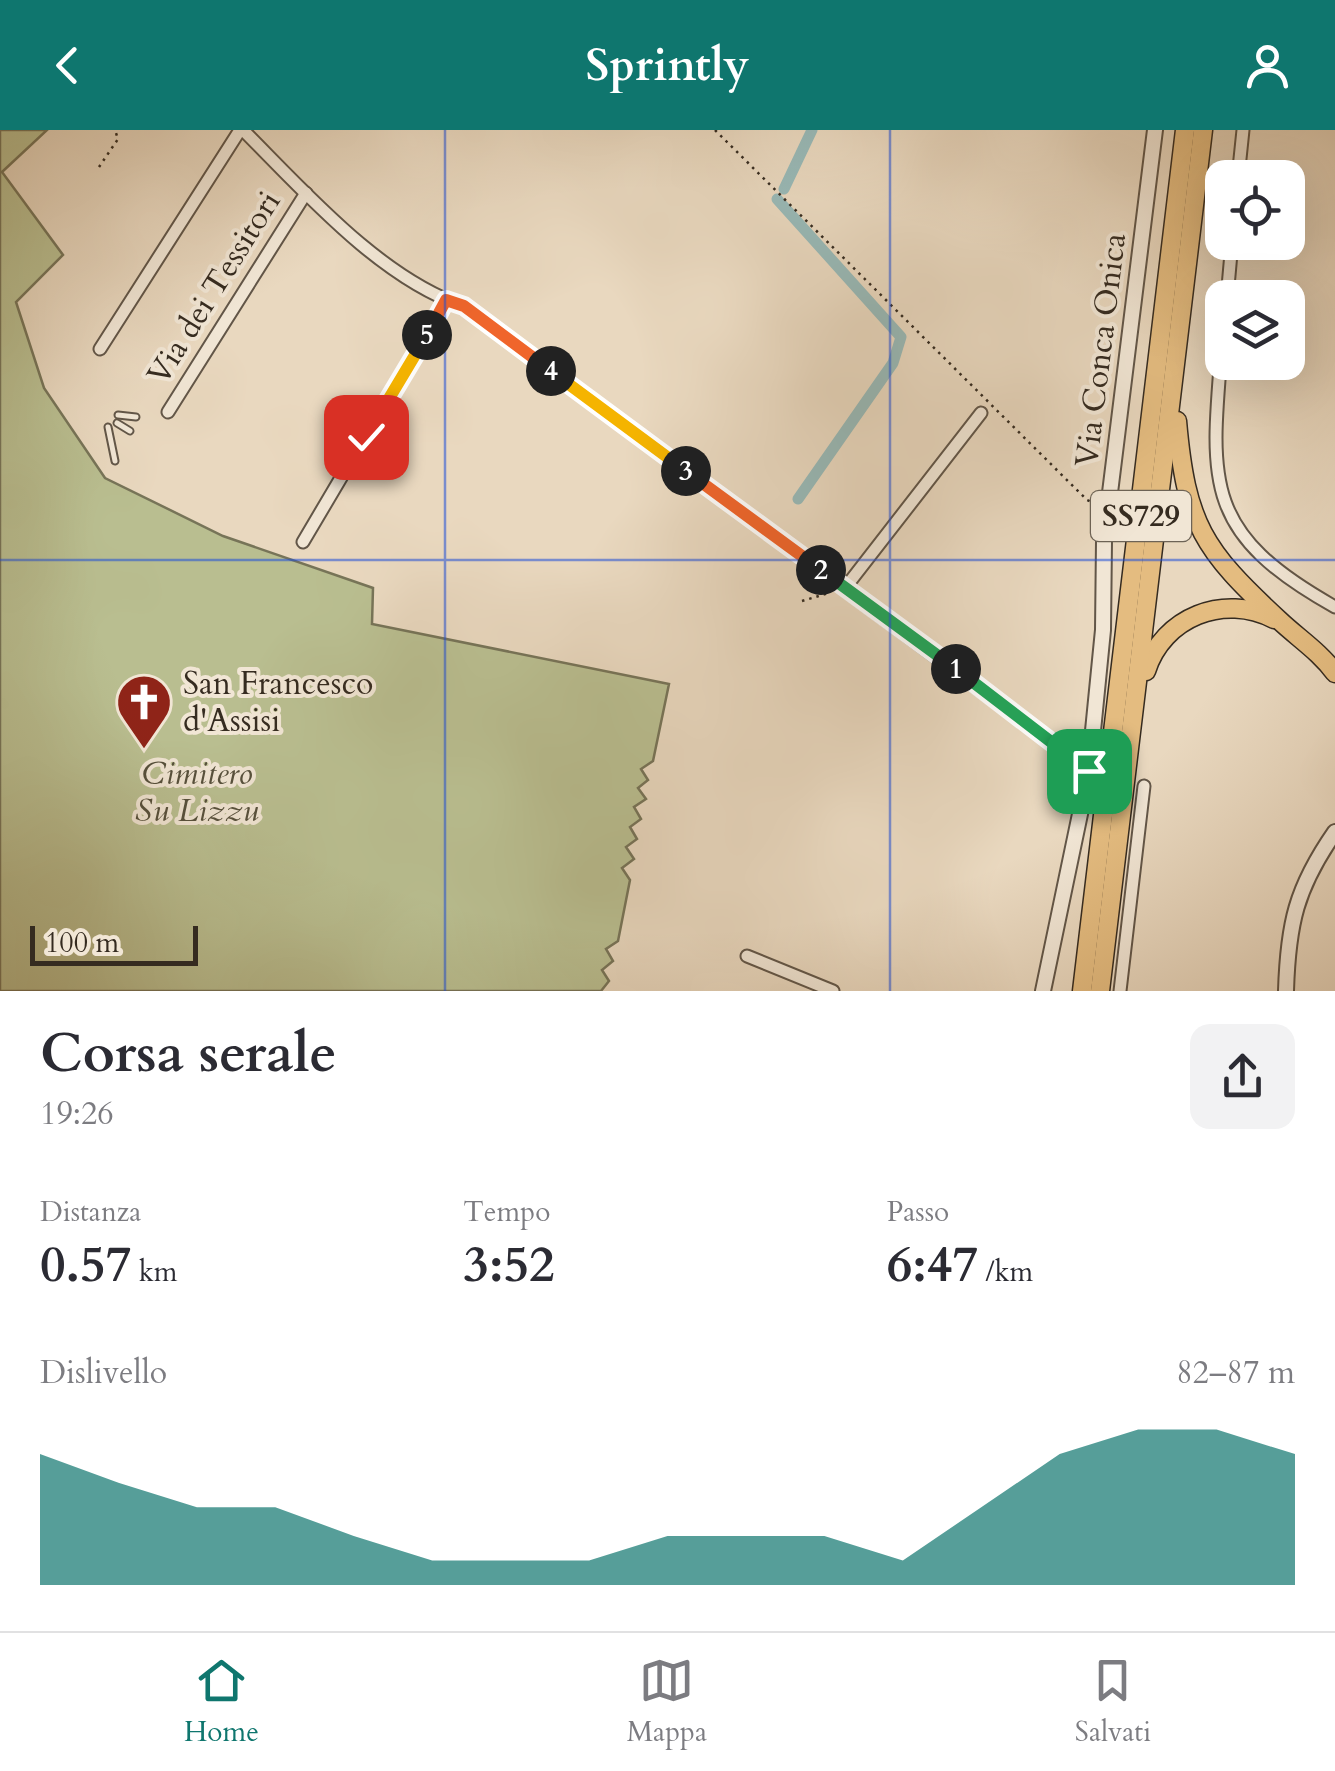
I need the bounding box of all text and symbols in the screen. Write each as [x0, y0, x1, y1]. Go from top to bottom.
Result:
text: Sprintly [586, 35, 749, 96]
icon: back [40, 38, 95, 93]
icon: person [1240, 38, 1295, 93]
map controls [1205, 160, 1305, 380]
button: locate [1205, 160, 1305, 260]
street label: Via dei Tessitori [137, 183, 291, 393]
street label: Via Conca Onica [1065, 230, 1137, 469]
button: layers [1205, 280, 1305, 380]
pin: 5 [402, 310, 452, 360]
text: 5 [420, 316, 434, 354]
pin: 4 [526, 346, 576, 396]
text: 4 [544, 352, 558, 390]
pin [324, 395, 409, 480]
icon: check [339, 410, 394, 465]
pin: 3 [661, 446, 711, 496]
text: 3 [679, 452, 693, 490]
road number: SS729 [1091, 491, 1191, 541]
pin: 2 [796, 545, 846, 595]
text: 2 [814, 551, 828, 589]
pin: 1 [931, 644, 981, 694]
text: 1 [949, 650, 963, 688]
place label: San Francesco d'Assisi [183, 662, 373, 743]
church icon: San Francesco d'Assisi [114, 672, 174, 751]
pin [1047, 729, 1132, 814]
icon: arrive [1062, 744, 1117, 799]
park label: Cimitero Su Lizzu [135, 752, 259, 833]
scale bar [30, 921, 198, 966]
text: 100 m [45, 924, 119, 962]
text: Corsa serale [40, 1017, 337, 1091]
button: share [1190, 1024, 1295, 1129]
text: 19:26 [40, 1092, 114, 1136]
text: Distanza [40, 1193, 141, 1231]
text: Tempo [463, 1193, 550, 1231]
text: Passo [887, 1193, 949, 1231]
text: 0.57 [40, 1231, 131, 1299]
text: 3:52 [463, 1231, 555, 1299]
text: 6:47 [887, 1231, 978, 1299]
text: km [131, 1253, 178, 1291]
text: /km [978, 1253, 1033, 1291]
text: Dislivello [40, 1351, 167, 1395]
text: 82–87 m [1176, 1351, 1295, 1395]
tab: Home [184, 1653, 259, 1751]
tab: Mappa [627, 1653, 707, 1751]
tab: Salvati [1075, 1653, 1151, 1751]

